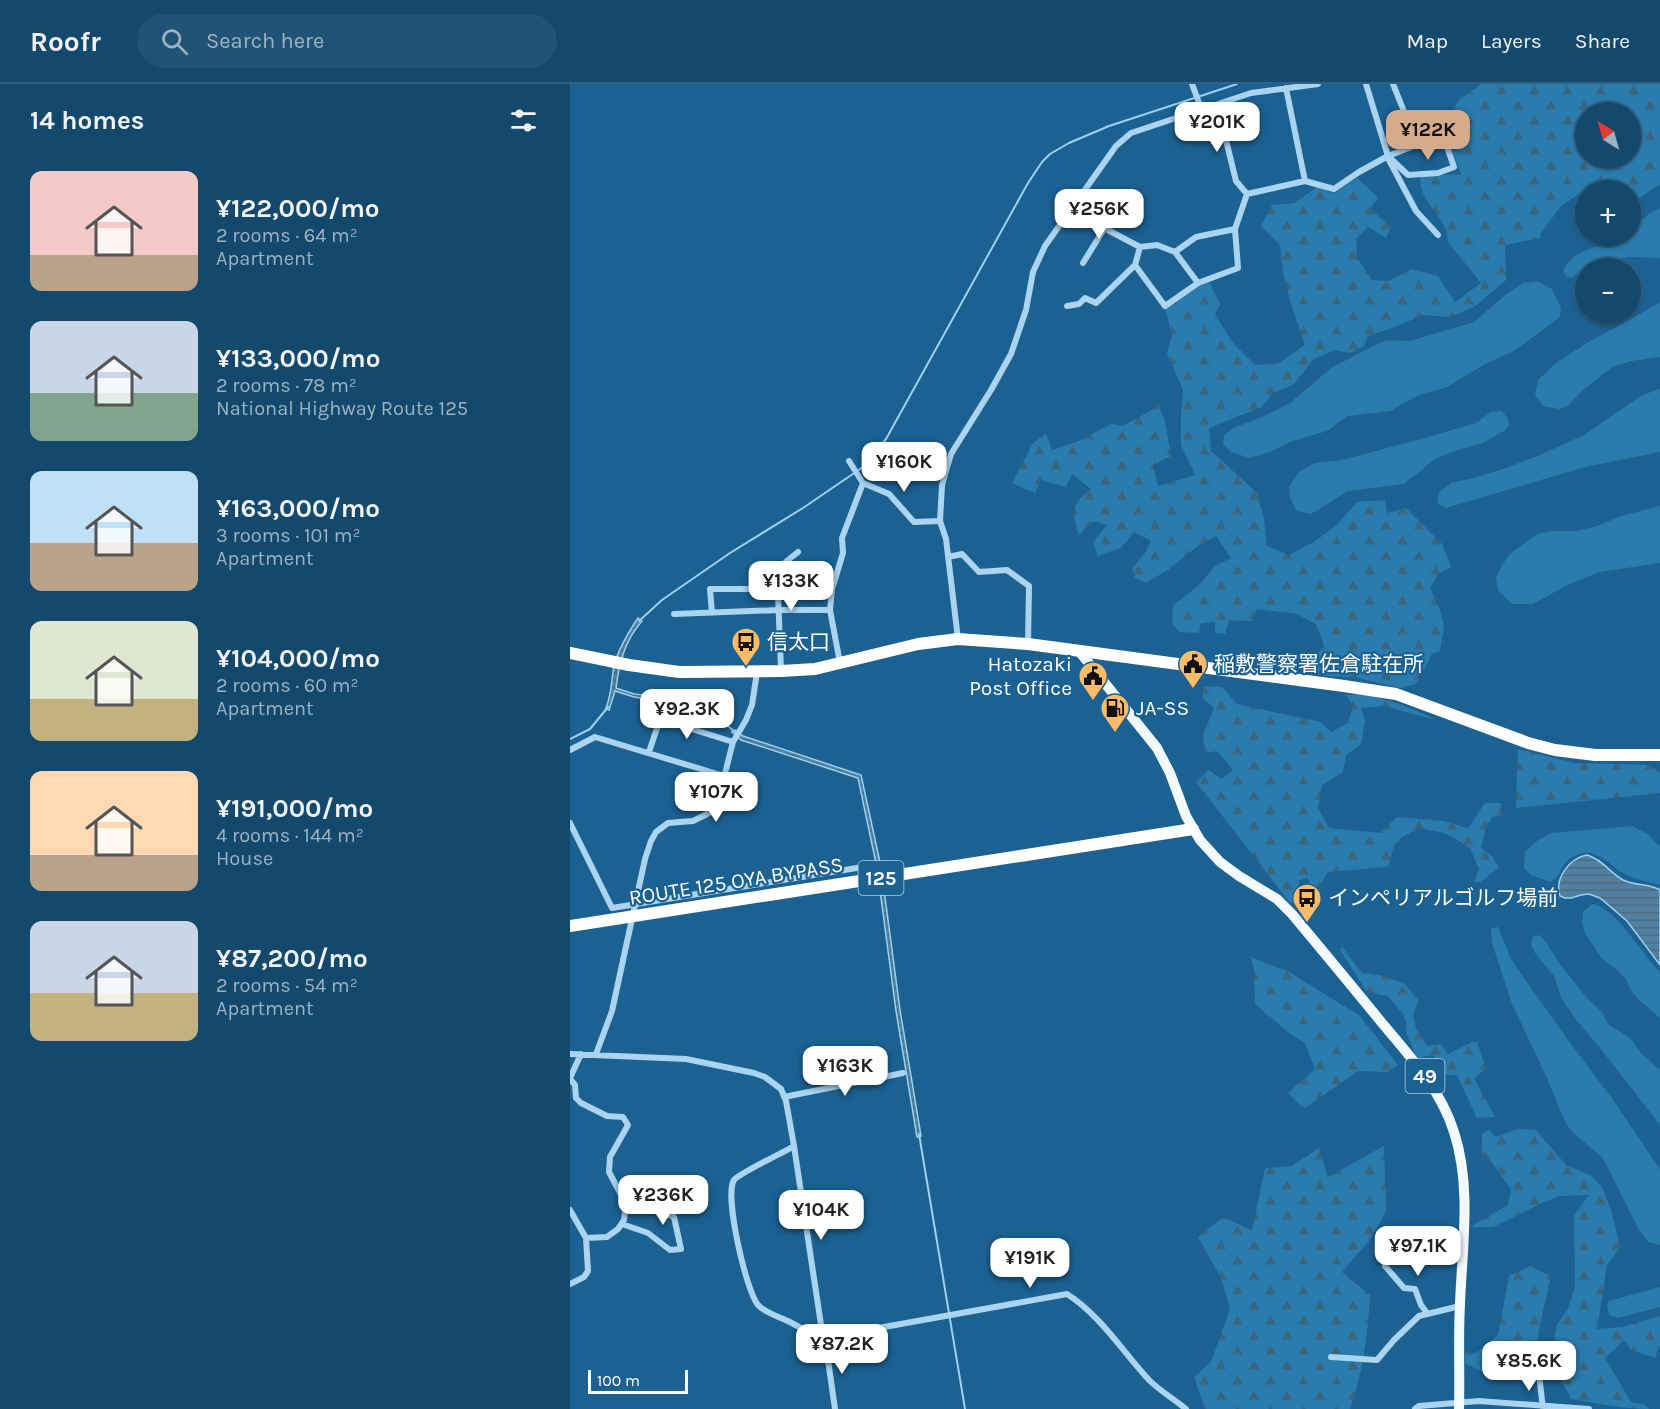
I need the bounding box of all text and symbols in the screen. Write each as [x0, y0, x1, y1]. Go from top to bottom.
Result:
search box [137, 14, 557, 68]
text: Roofr [30, 25, 101, 58]
icon: search [158, 25, 191, 58]
text: Search here [206, 28, 324, 54]
text: Map [1406, 29, 1448, 53]
text: Layers [1481, 29, 1542, 53]
text: Share [1575, 29, 1630, 53]
pin: ¥201K [1175, 102, 1259, 153]
north arrow [1575, 102, 1641, 168]
map controls [1575, 102, 1641, 324]
icon: filters [507, 104, 540, 137]
text: 14 homes [30, 105, 144, 136]
text: ¥201K [1189, 110, 1245, 133]
pin: ¥122K [1386, 110, 1470, 161]
text: ¥122K [1400, 118, 1456, 141]
button: + [1575, 180, 1641, 246]
pin: ¥256K [1057, 189, 1141, 240]
text: ¥122,000/mo [216, 193, 380, 224]
icon: home [78, 195, 150, 267]
text: ¥256K [1069, 197, 1129, 220]
text: 2 rooms · 64 m² [216, 224, 358, 247]
text: Apartment [216, 247, 314, 270]
button: − [1575, 258, 1641, 324]
text: ¥133,000/mo [216, 343, 380, 374]
icon: home [78, 345, 150, 417]
text: 2 rooms · 78 m² [216, 374, 357, 397]
text: National Highway Route 125 [216, 397, 468, 420]
pin: ¥160K [862, 442, 946, 493]
text: ¥160K [876, 450, 932, 473]
text: ¥163,000/mo [216, 493, 380, 524]
icon: home [78, 495, 150, 567]
text: 3 rooms · 101 m² [216, 524, 361, 547]
text: Apartment [216, 547, 314, 570]
pin: ¥133K [749, 561, 833, 612]
text: ¥133K [763, 569, 819, 592]
bus stop icon: 信太口 [730, 626, 762, 668]
place label: 信太口 [767, 630, 830, 654]
text: ¥104,000/mo [216, 643, 380, 674]
icon: home [78, 645, 150, 717]
public building icon: 稲敷警察署佐倉駐在所 [1177, 648, 1209, 690]
place label: Hatozaki Post Office [969, 652, 1072, 700]
place label: 稲敷警察署佐倉駐在所 [1214, 652, 1424, 676]
public building icon: Hatozaki Post Office [1077, 660, 1109, 702]
text: 2 rooms · 60 m² [216, 674, 359, 697]
pin: ¥92.3K [638, 689, 736, 740]
fuel station icon: JA-SS [1099, 692, 1131, 734]
place label: JA-SS [1136, 696, 1189, 720]
text: Apartment [216, 697, 314, 720]
text: ¥92.3K [654, 697, 720, 720]
pin: ¥107K [674, 772, 758, 823]
text: ¥107K [689, 780, 743, 803]
text: ¥191,000/mo [216, 793, 373, 824]
icon: home [78, 795, 150, 867]
text: 4 rooms · 144 m² [216, 824, 364, 847]
text: House [216, 847, 273, 870]
street label: ROUTE 125 OYA BYPASS [627, 852, 845, 910]
road number: 125 [858, 861, 904, 895]
bus stop icon: インペリアルゴルフ場前 [1291, 882, 1323, 924]
place label: インペリアルゴルフ場前 [1328, 886, 1558, 910]
text: ¥87,200/mo [216, 943, 368, 974]
icon: home [78, 945, 150, 1017]
text: 2 rooms · 54 m² [216, 974, 358, 997]
text: Apartment [216, 997, 314, 1020]
pin: ¥163K [803, 1046, 887, 1097]
text: ¥163K [817, 1054, 873, 1077]
road number: 49 [1406, 1059, 1444, 1093]
pin: ¥236K [621, 1175, 705, 1226]
text: ¥236K [632, 1183, 694, 1206]
pin: ¥104K [779, 1190, 863, 1241]
text: ¥104K [793, 1198, 849, 1221]
pin: ¥97.1K [1369, 1226, 1467, 1277]
text: ¥97.1K [1389, 1234, 1447, 1257]
pin: ¥191K [988, 1238, 1072, 1289]
text: ¥191K [1004, 1246, 1056, 1269]
pin: ¥87.2K [793, 1324, 891, 1375]
text: ¥87.2K [810, 1332, 874, 1355]
pin: ¥85.6K [1480, 1341, 1578, 1392]
text: ¥85.6K [1496, 1349, 1562, 1372]
scale bar [588, 1367, 688, 1394]
text: 100 m [597, 1371, 640, 1390]

